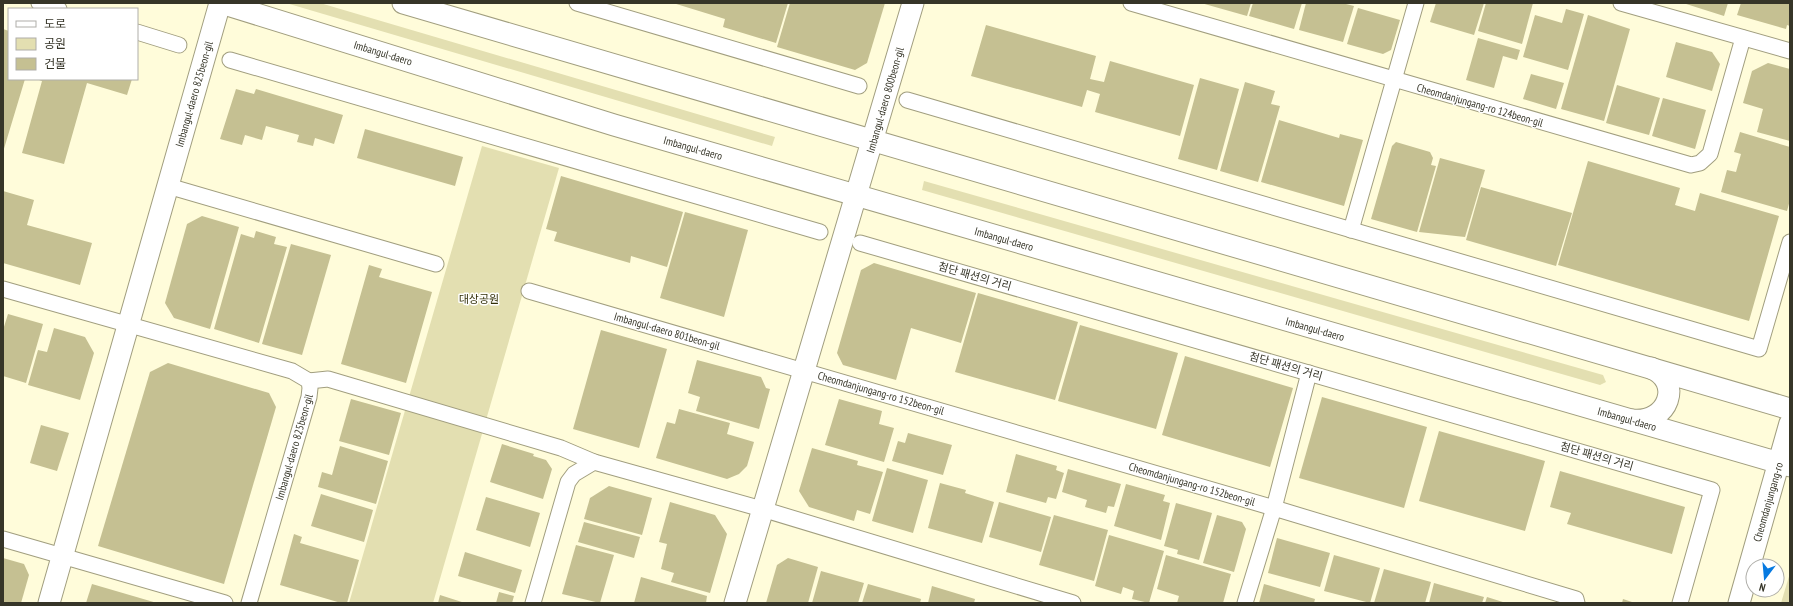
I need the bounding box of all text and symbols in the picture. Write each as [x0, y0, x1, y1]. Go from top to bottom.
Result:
legend [8, 8, 138, 80]
text: 도로 [44, 16, 66, 31]
text: 공원 [44, 36, 66, 51]
street label: Imbangul-daero [352, 37, 414, 69]
street label: Imbangul-daero 825beon-gil [172, 39, 216, 149]
street label: Imbangul-daero 800beon-gil [863, 45, 907, 155]
text: 건물 [44, 56, 66, 71]
street label: Cheomdanjungang-ro 124beon-gil [1415, 80, 1545, 130]
street label: Imbangul-daero [662, 133, 724, 163]
street label: Imbangul-daero [973, 224, 1035, 254]
street label: 첨단 패션의 거리 [937, 259, 1013, 293]
park label: 대상공원 [459, 292, 499, 306]
street label: Imbangul-daero 801beon-gil [612, 309, 722, 353]
street label: Imbangul-daero [1284, 314, 1346, 344]
street label: 첨단 패션의 거리 [1248, 349, 1324, 383]
street label: Cheomdanjungang-ro 152beon-gil [816, 368, 946, 418]
street label: Imbangul-daero 825beon-gil [272, 392, 316, 502]
street label: Imbangul-daero [1596, 404, 1658, 434]
street label: 첨단 패션의 거리 [1559, 439, 1635, 473]
street label: Cheomdanjungang-ro 152beon-gil [1127, 459, 1257, 509]
street label: Cheomdanjungang-ro [1750, 460, 1786, 543]
north arrow [1745, 558, 1785, 598]
text: N [1757, 580, 1767, 595]

